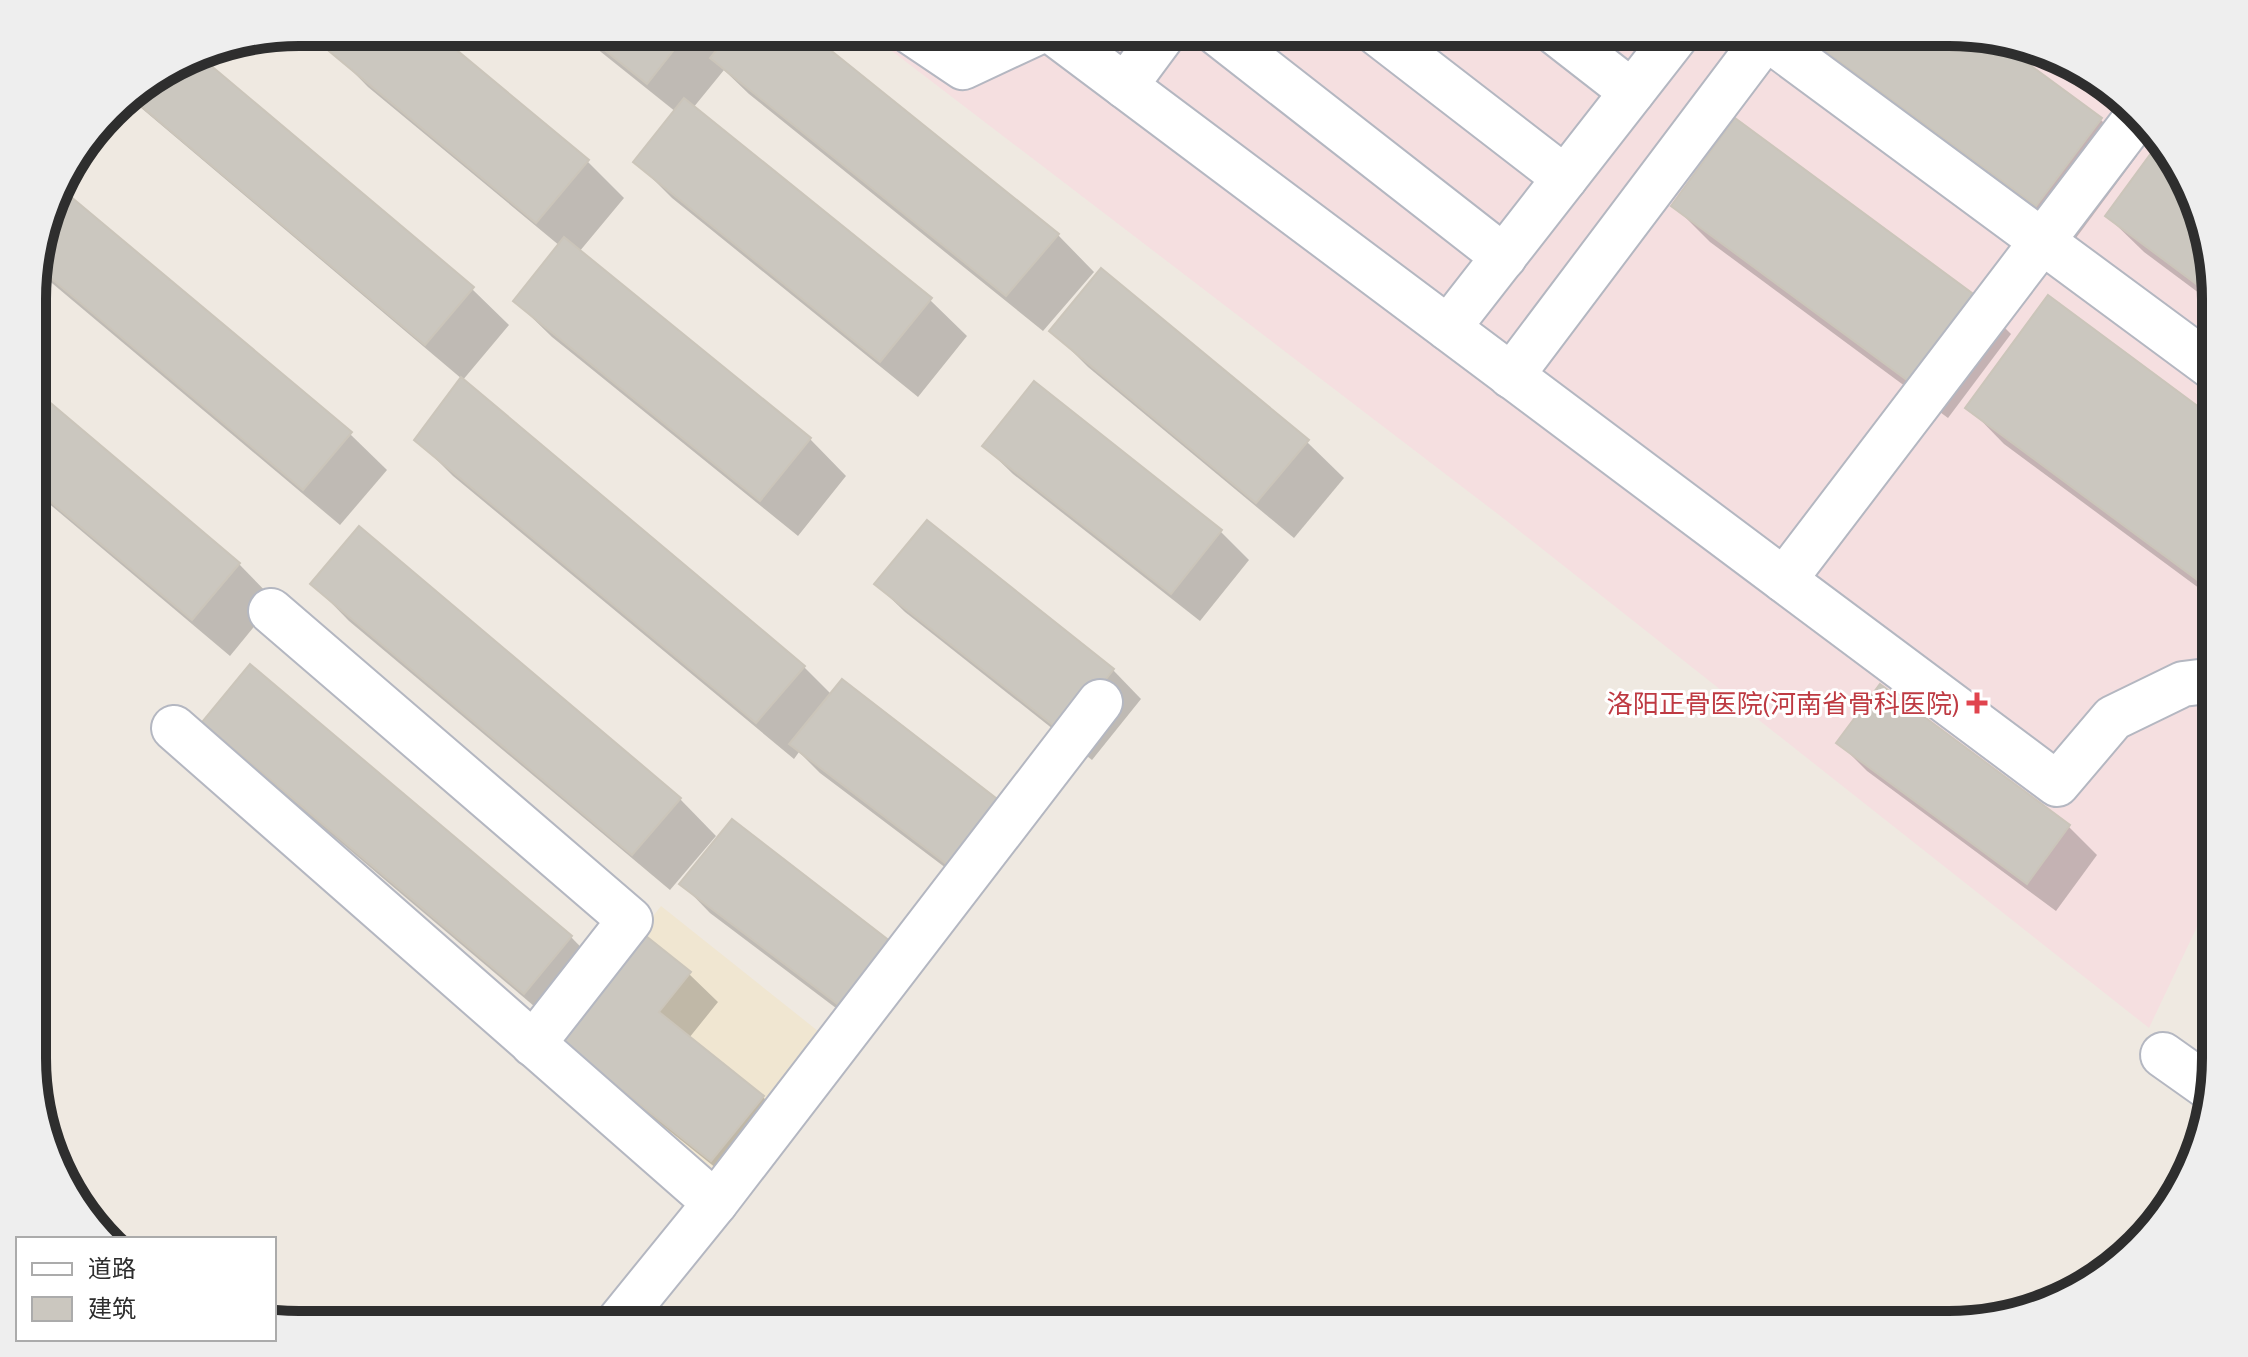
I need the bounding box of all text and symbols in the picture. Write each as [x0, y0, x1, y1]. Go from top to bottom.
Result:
place label: 洛阳正骨医院(河南省骨科医院) [1607, 686, 1959, 721]
marker: 洛阳正骨医院(河南省骨科医院) [1966, 692, 1988, 714]
legend [16, 1237, 276, 1341]
text: 道路 [88, 1252, 136, 1284]
text: 建筑 [88, 1292, 136, 1324]

